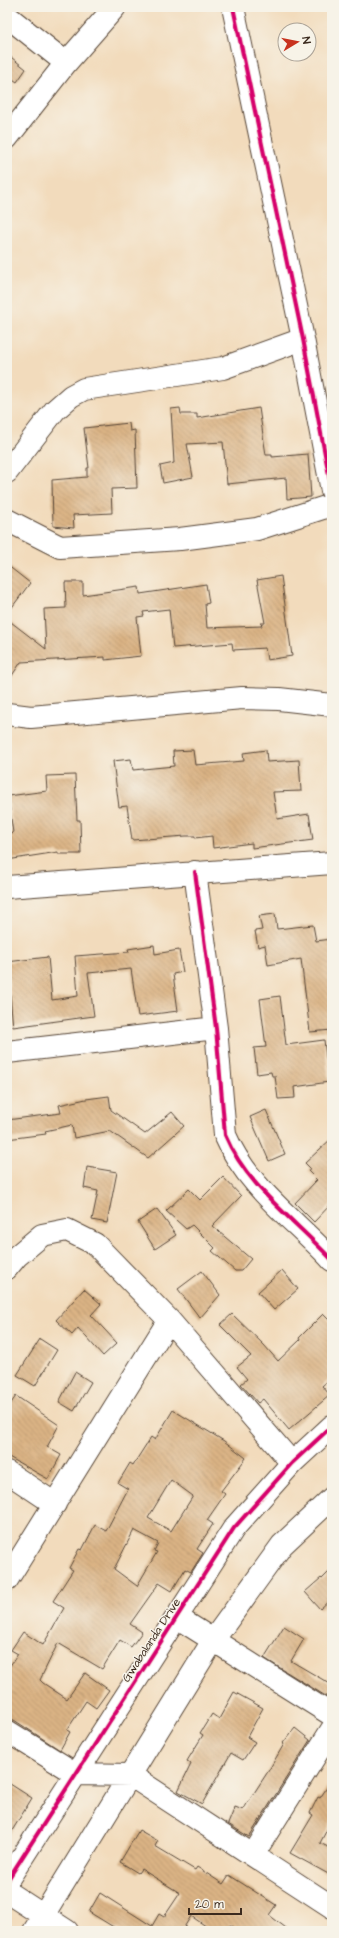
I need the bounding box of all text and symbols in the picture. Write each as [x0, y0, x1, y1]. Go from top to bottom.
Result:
north arrow [277, 22, 317, 62]
text: N [298, 36, 314, 45]
street label: Gwabalanda Drive [118, 1595, 185, 1686]
scale bar [189, 1890, 241, 1916]
text: 20 m [195, 1896, 224, 1913]

